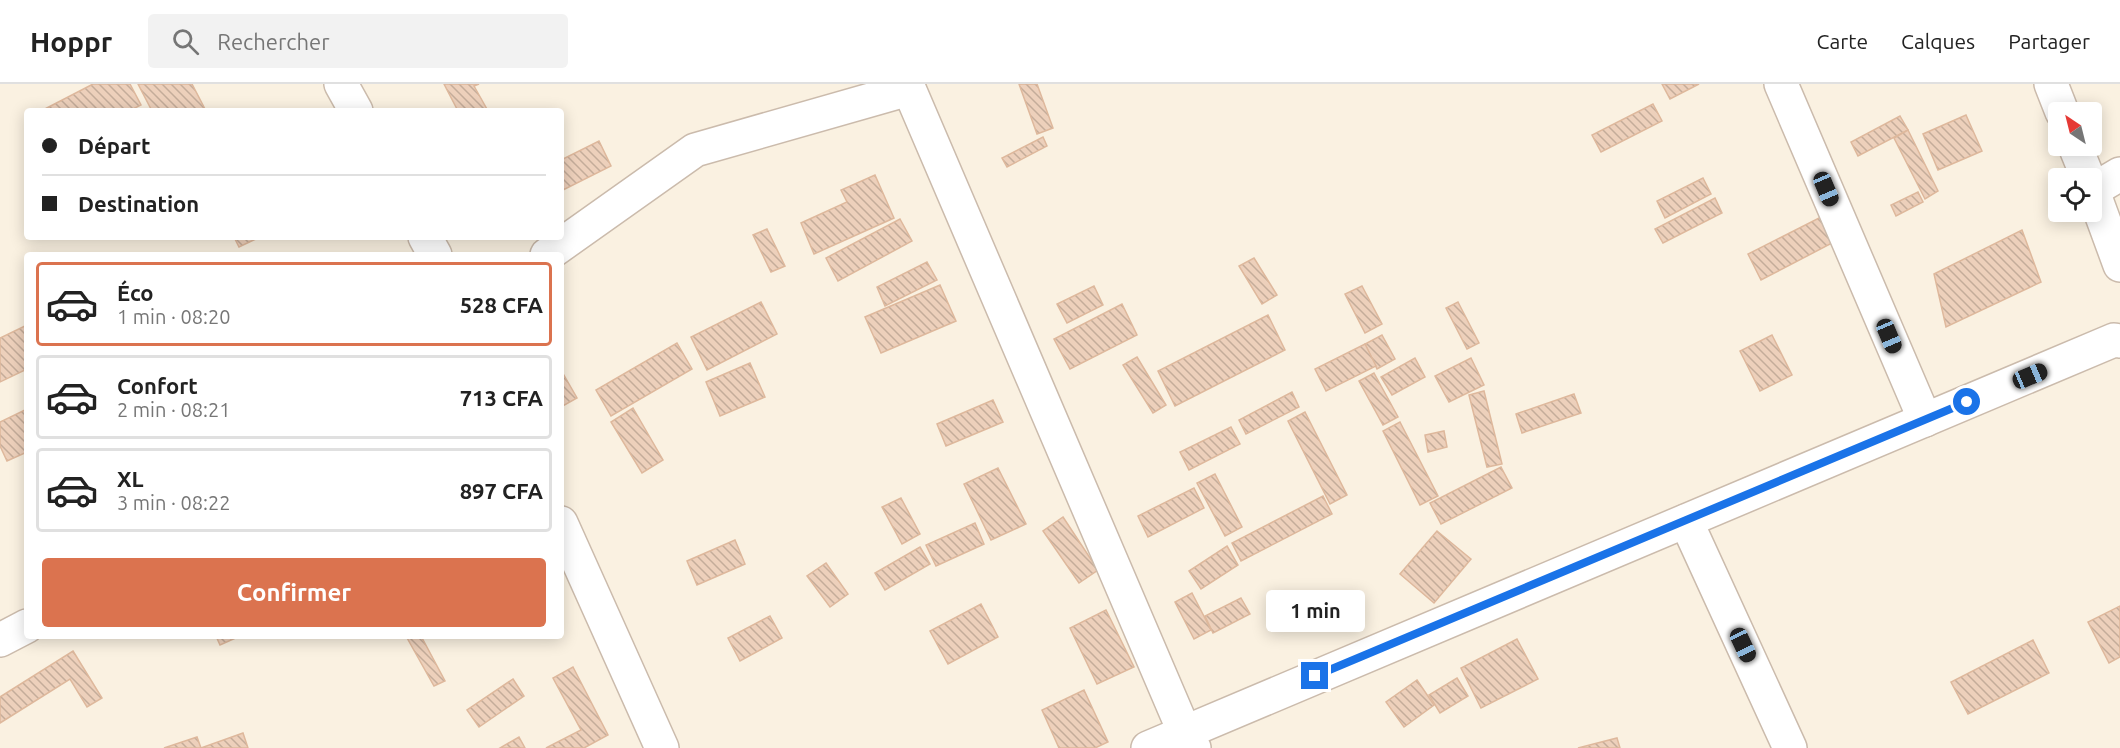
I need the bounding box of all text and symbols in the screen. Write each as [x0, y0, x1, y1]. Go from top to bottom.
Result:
search box [148, 14, 568, 68]
icon: search [169, 25, 202, 58]
text: Hoppr [30, 26, 112, 57]
text: Rechercher [217, 29, 330, 54]
text: Carte [1817, 29, 1868, 53]
text: Calques [1901, 29, 1975, 53]
text: Partager [2008, 29, 2090, 53]
north arrow [2048, 102, 2102, 156]
map controls [2048, 102, 2102, 222]
text: Départ [78, 133, 150, 158]
button: locate [2048, 168, 2102, 222]
car [1811, 169, 1841, 209]
text: Destination [78, 191, 199, 216]
icon: car [45, 277, 99, 331]
text: Éco [117, 280, 154, 305]
text: 528 CFA [460, 292, 543, 317]
text: 1 min · 08:20 [117, 305, 231, 328]
car [1874, 316, 1904, 356]
car [2010, 361, 2050, 391]
icon: car [45, 370, 99, 424]
text: Confort [117, 373, 198, 398]
text: 713 CFA [460, 385, 543, 410]
route start [1953, 388, 1980, 415]
text: 2 min · 08:21 [117, 398, 231, 421]
icon: car [45, 463, 99, 517]
text: XL [117, 466, 144, 491]
text: 897 CFA [460, 478, 543, 503]
text: 3 min · 08:22 [117, 491, 231, 514]
button: Confirmer [42, 558, 546, 627]
callout: 1 min [1266, 589, 1364, 631]
text: 1 min [1290, 599, 1341, 622]
car [1727, 625, 1759, 665]
route end [1301, 662, 1328, 689]

